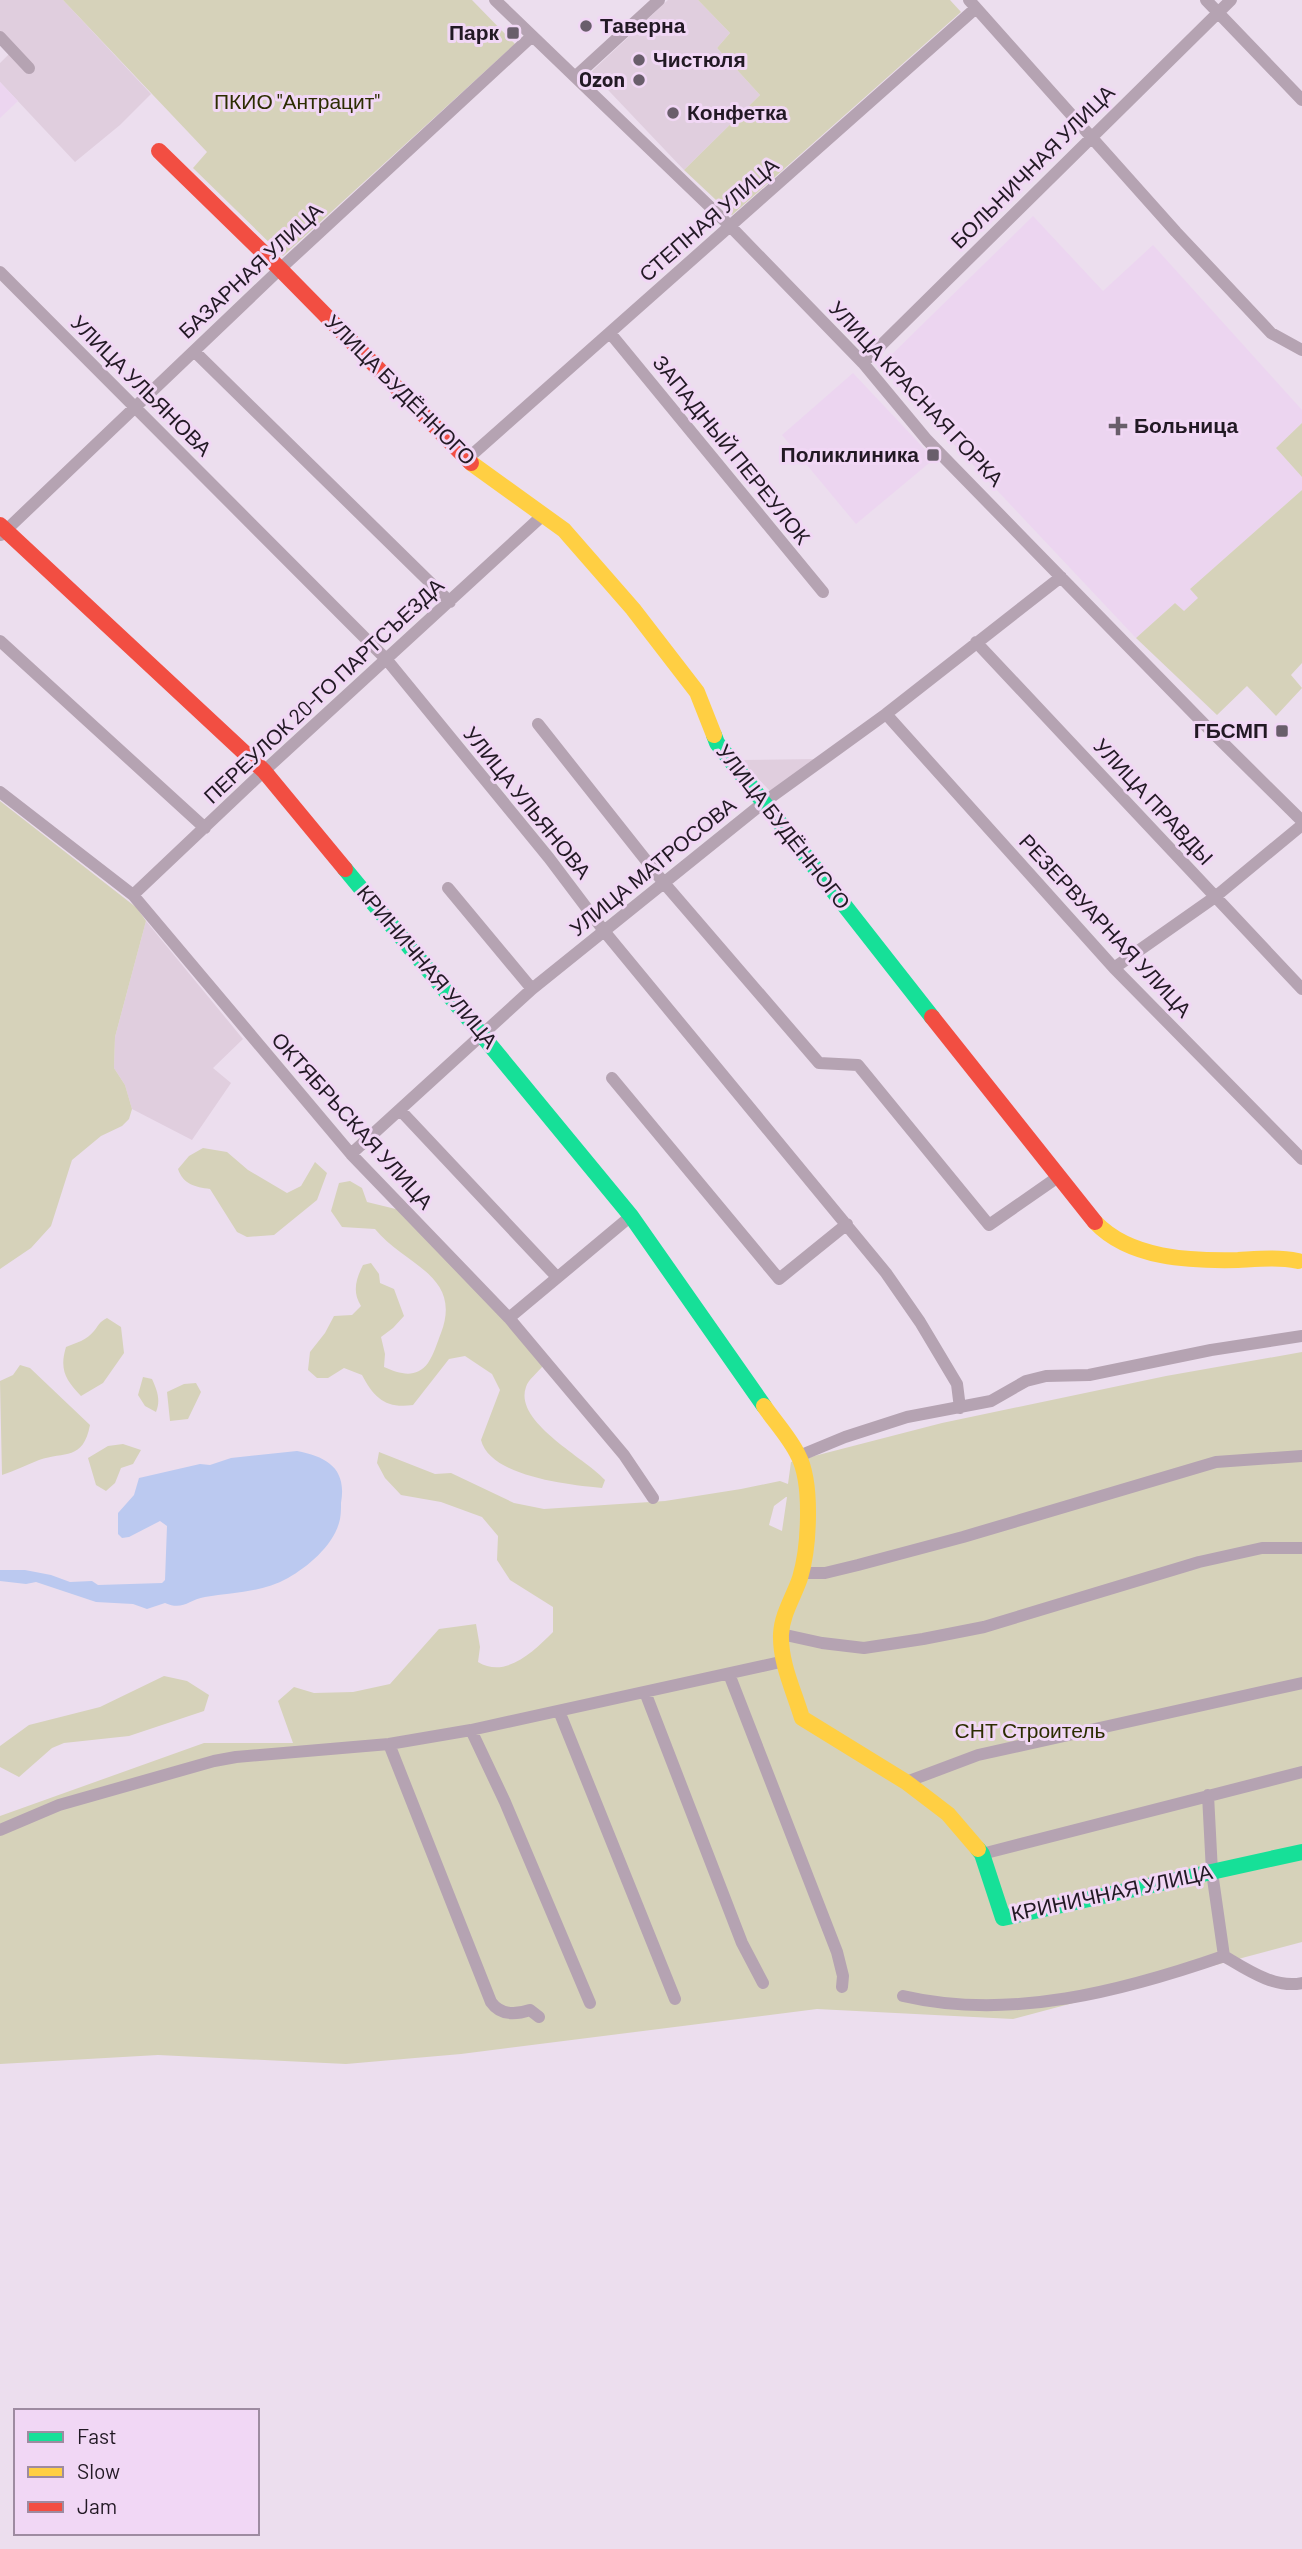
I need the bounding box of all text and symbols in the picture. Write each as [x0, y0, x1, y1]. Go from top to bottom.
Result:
place label: Таверна [600, 12, 686, 37]
marker: Таверна [578, 18, 594, 34]
place label: Парк [449, 19, 499, 44]
marker: Парк [505, 25, 521, 41]
place label: Чистюля [653, 46, 746, 71]
marker: Чистюля [631, 52, 647, 68]
place label: Ozon [579, 66, 625, 91]
marker: Ozon [631, 72, 647, 88]
street label: БОЛЬНИЧНАЯ УЛИЦА [945, 79, 1119, 253]
park label: ПКИО "Антрацит" [214, 88, 380, 113]
place label: Конфетка [687, 99, 788, 124]
marker: Конфетка [665, 105, 681, 121]
street label: СТЕПНАЯ УЛИЦА [633, 152, 783, 286]
street label: БАЗАРНАЯ УЛИЦА [173, 197, 327, 343]
street label: УЛИЦА КРАСНАЯ ГОРКА [825, 295, 1009, 491]
street label: УЛИЦА УЛЬЯНОВА [67, 309, 218, 460]
street label: УЛИЦА БУДЁННОГО [321, 309, 481, 469]
street label: ЗАПАДНЫЙ ПЕРЕУЛОК [648, 350, 817, 549]
place label: Больница [1134, 412, 1238, 437]
marker: Больница [1108, 416, 1128, 436]
place label: Поликлиника [781, 441, 919, 466]
marker: Поликлиника [925, 447, 941, 463]
street label: ПЕРЕУЛОК 20-ГО ПАРТСЪЕЗДА [198, 572, 448, 808]
place label: ГБСМП [1194, 717, 1268, 742]
street label: УЛИЦА УЛЬЯНОВА [459, 721, 597, 883]
marker: ГБСМП [1274, 723, 1290, 739]
street label: УЛИЦА ПРАВДЫ [1089, 733, 1219, 869]
street label: УЛИЦА БУДЁННОГО [712, 739, 856, 914]
street label: УЛИЦА МАТРОСОВА [564, 791, 740, 940]
street label: РЕЗЕРВУАРНАЯ УЛИЦА [1015, 828, 1197, 1022]
street label: КРИНИЧНАЯ УЛИЦА [353, 879, 504, 1053]
street label: ОКТЯБРЬСКАЯ УЛИЦА [267, 1027, 439, 1213]
park label: СНТ Строитель [955, 1717, 1105, 1742]
street label: КРИНИЧНАЯ УЛИЦА [1009, 1858, 1215, 1925]
legend [14, 2409, 259, 2535]
text: Fast [77, 2423, 117, 2448]
text: Slow [77, 2458, 120, 2483]
text: Jam [77, 2493, 117, 2518]

